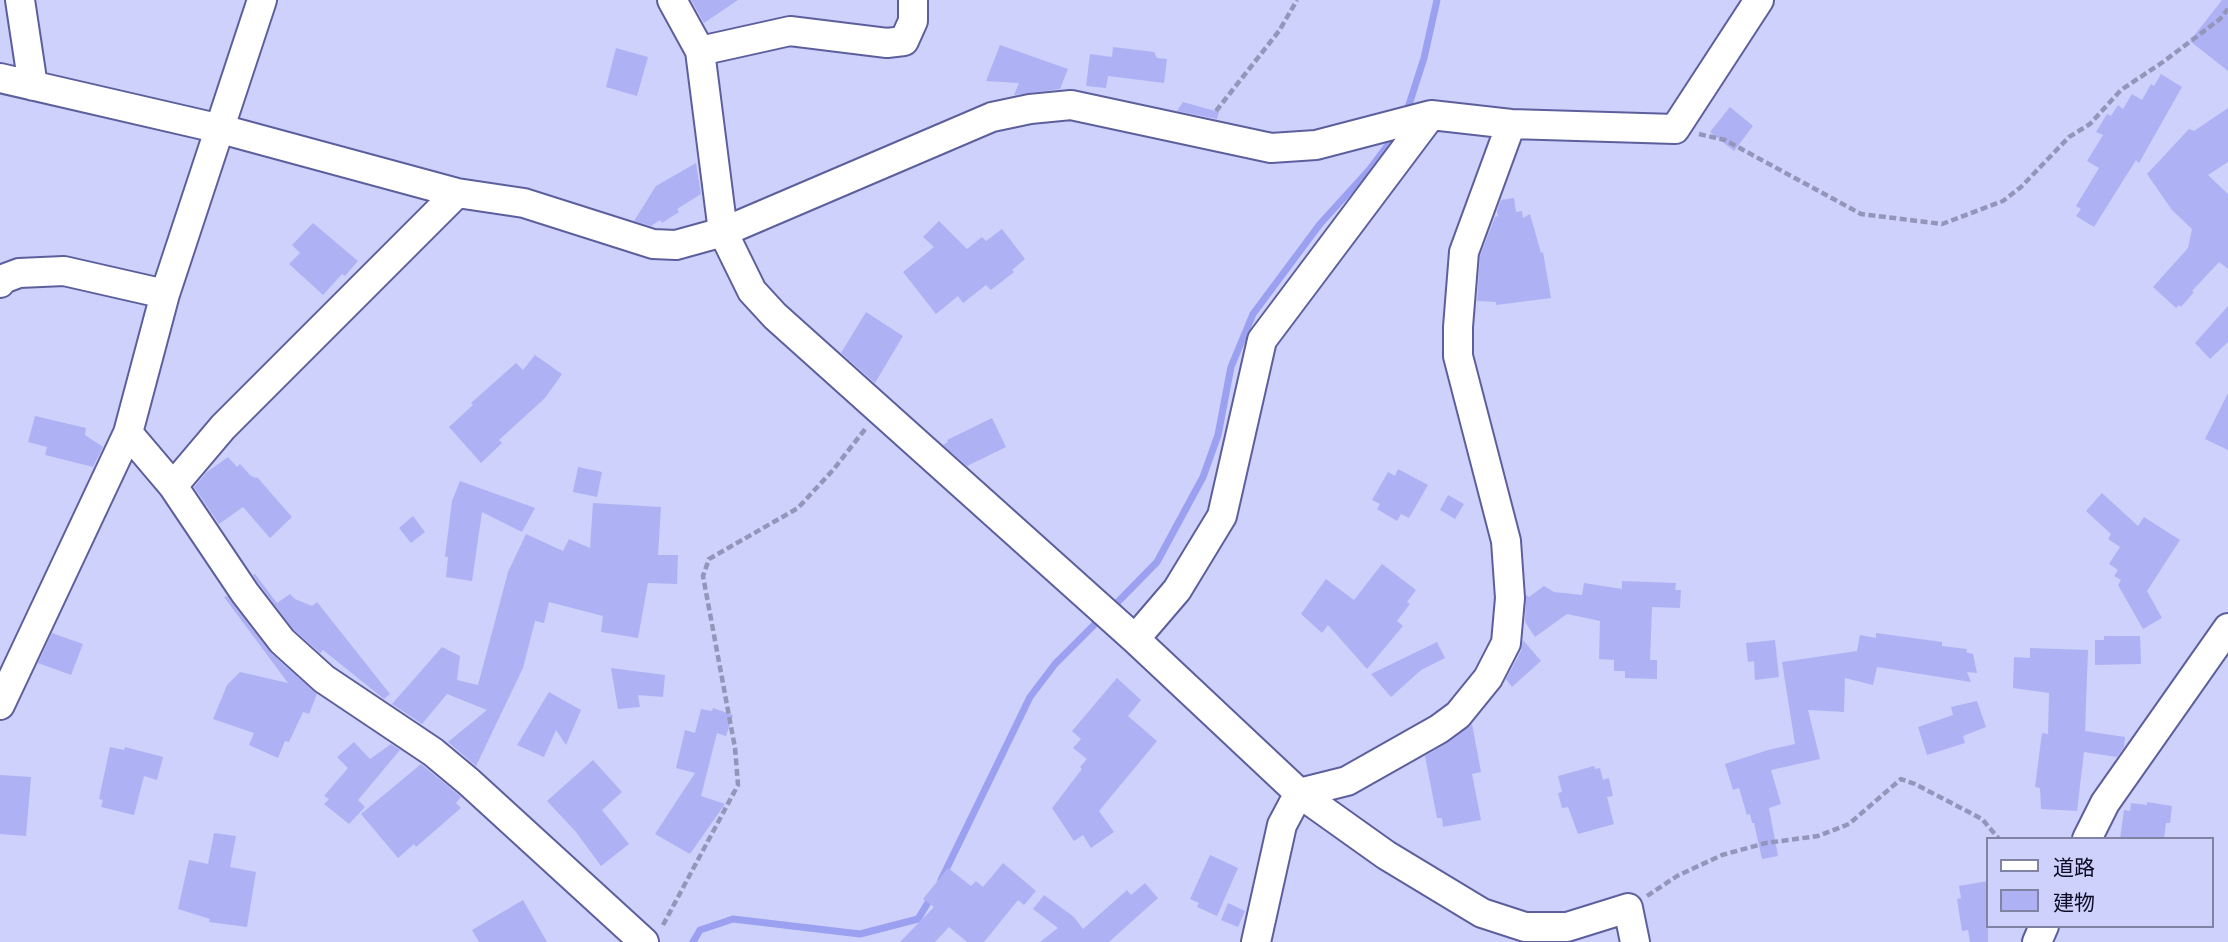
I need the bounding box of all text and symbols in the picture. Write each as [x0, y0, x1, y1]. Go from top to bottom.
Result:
legend [1986, 837, 2214, 928]
text: 道路 [2053, 855, 2095, 880]
text: 建物 [2053, 890, 2095, 915]

